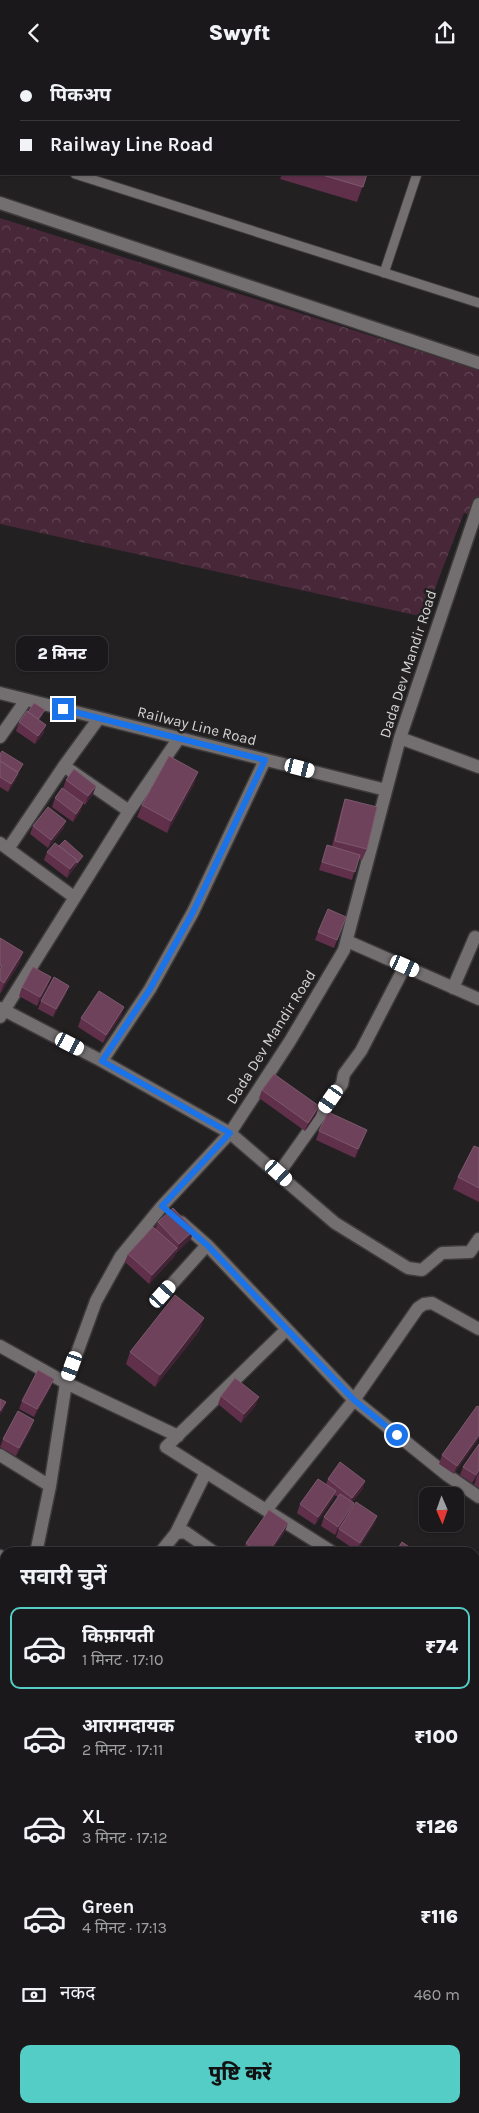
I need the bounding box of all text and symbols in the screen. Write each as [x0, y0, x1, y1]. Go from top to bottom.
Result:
icon: back [20, 19, 48, 47]
icon: share [431, 19, 459, 47]
text: Swyft [209, 20, 270, 46]
text: पिकअप [50, 84, 111, 106]
text: Railway Line Road [50, 134, 213, 156]
street label: Dada Dev Mandir Road [376, 588, 440, 740]
callout: 2 मिनट [17, 637, 109, 671]
text: 2 मिनट [38, 644, 86, 663]
route end [52, 698, 74, 720]
street label: Railway Line Road [136, 702, 258, 750]
car [283, 757, 316, 779]
car [388, 953, 421, 979]
street label: Dada Dev Mandir Road [222, 967, 320, 1107]
car [53, 1031, 86, 1057]
car [316, 1082, 345, 1116]
car [262, 1157, 295, 1189]
car [147, 1278, 178, 1310]
car [59, 1349, 84, 1383]
route start [386, 1424, 408, 1446]
north arrow [419, 1487, 464, 1533]
map controls [419, 1487, 464, 1532]
text: सवारी चुनें [20, 1564, 107, 1590]
text: किफ़ायती [82, 1625, 154, 1647]
icon: car [22, 1626, 67, 1671]
text: ₹74 [425, 1636, 458, 1658]
text: 1 मिनट · 17:10 [82, 1650, 163, 1669]
text: आरामदायक [82, 1715, 174, 1737]
icon: car [22, 1716, 67, 1761]
text: ₹100 [414, 1726, 458, 1748]
text: 2 मिनट · 17:11 [82, 1740, 163, 1759]
icon: car [22, 1806, 67, 1851]
text: XL [82, 1806, 104, 1828]
text: ₹126 [415, 1816, 458, 1838]
text: 3 मिनट · 17:12 [82, 1828, 167, 1847]
icon: car [22, 1896, 67, 1941]
text: Green [82, 1896, 134, 1918]
text: ₹116 [420, 1906, 458, 1928]
text: 4 मिनट · 17:13 [82, 1918, 167, 1937]
icon: cash [20, 1981, 48, 2009]
text: नकद [60, 1982, 95, 2004]
text: 460 m [414, 1985, 460, 2004]
button: पुष्टि करें [20, 2045, 460, 2103]

